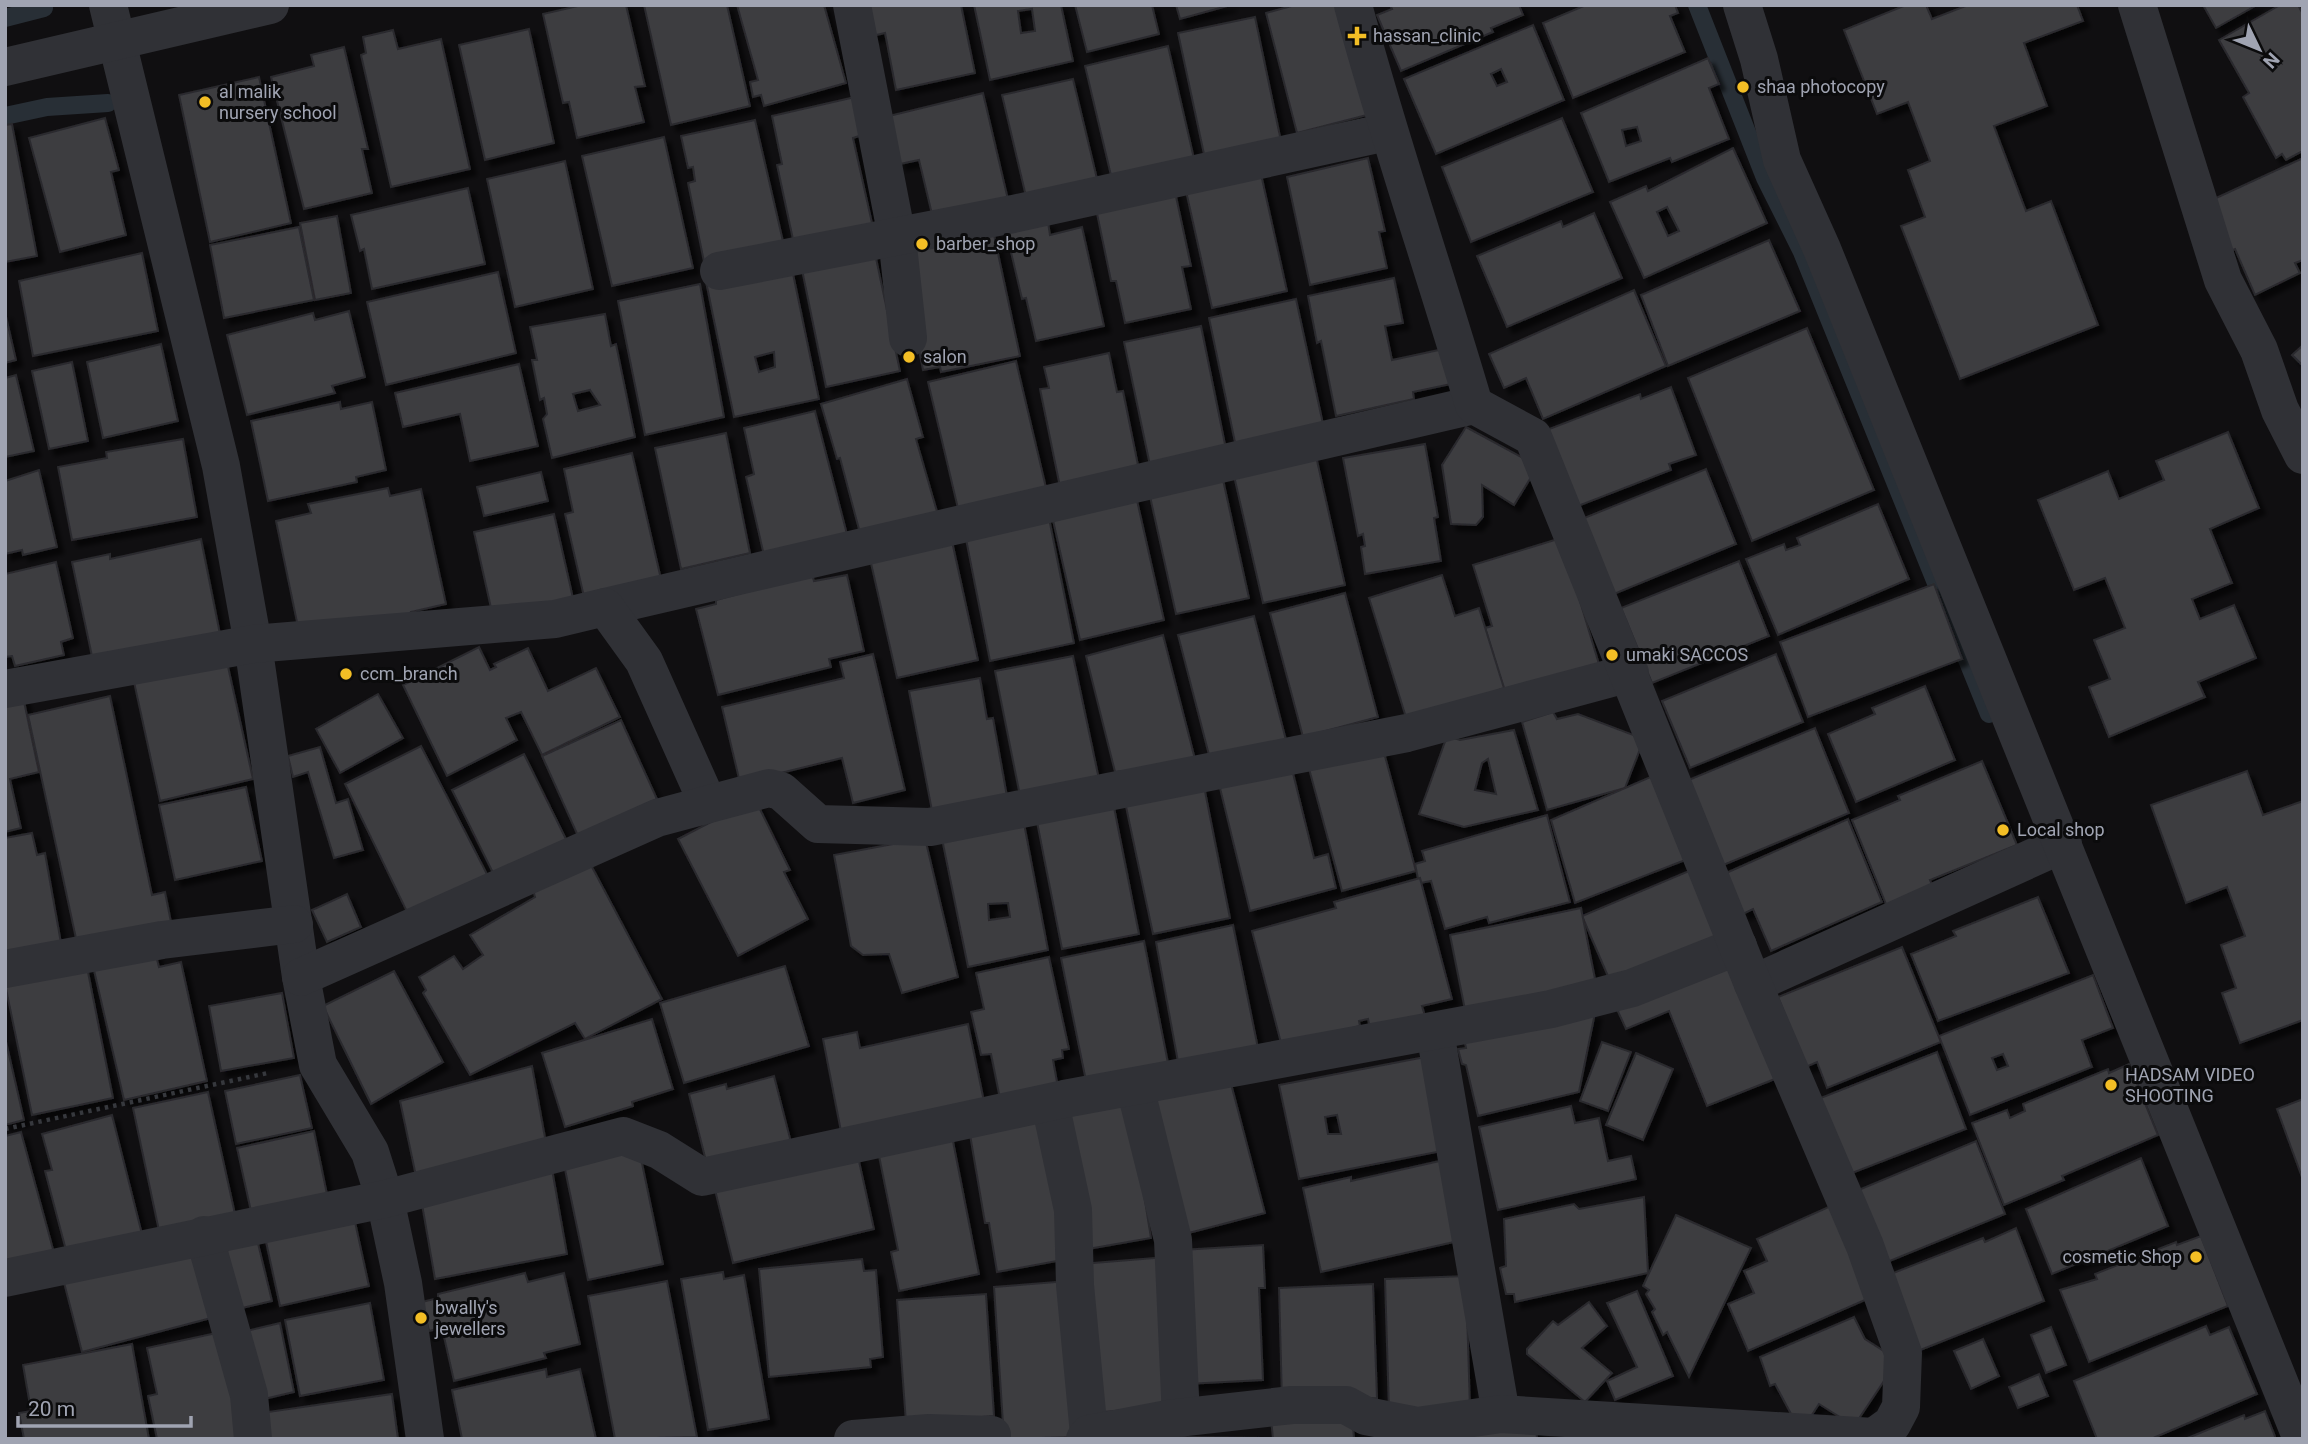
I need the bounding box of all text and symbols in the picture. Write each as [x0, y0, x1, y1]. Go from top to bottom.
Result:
north arrow [2224, 14, 2294, 84]
place label: hassan_clinic [1373, 25, 1481, 46]
marker: hassan_clinic [1347, 26, 1367, 46]
text: N [2258, 48, 2284, 73]
place label: shaa photocopy [1757, 76, 1885, 97]
marker: shaa photocopy [1735, 79, 1751, 95]
place label: al malik nursery school [219, 81, 337, 123]
marker: al malik nursery school [197, 94, 213, 110]
place label: barber_shop [936, 233, 1035, 254]
marker: barber_shop [914, 236, 930, 252]
place label: salon [923, 346, 967, 367]
marker: salon [901, 349, 917, 365]
place label: umaki SACCOS [1626, 644, 1749, 665]
marker: umaki SACCOS [1604, 647, 1620, 663]
place label: ccm_branch [360, 663, 458, 684]
marker: ccm_branch [338, 666, 354, 682]
place label: Local shop [2017, 819, 2105, 840]
marker: Local shop [1995, 822, 2011, 838]
place label: HADSAM VIDEO SHOOTING [2125, 1064, 2255, 1106]
marker: HADSAM VIDEO SHOOTING [2103, 1077, 2119, 1093]
place label: cosmetic Shop [2063, 1246, 2182, 1267]
marker: cosmetic Shop [2188, 1249, 2204, 1265]
place label: bwally's jewellers [434, 1297, 506, 1339]
marker: bwally's jewellers [413, 1310, 429, 1326]
scale bar [18, 1384, 191, 1428]
text: 20 m [28, 1397, 75, 1421]

